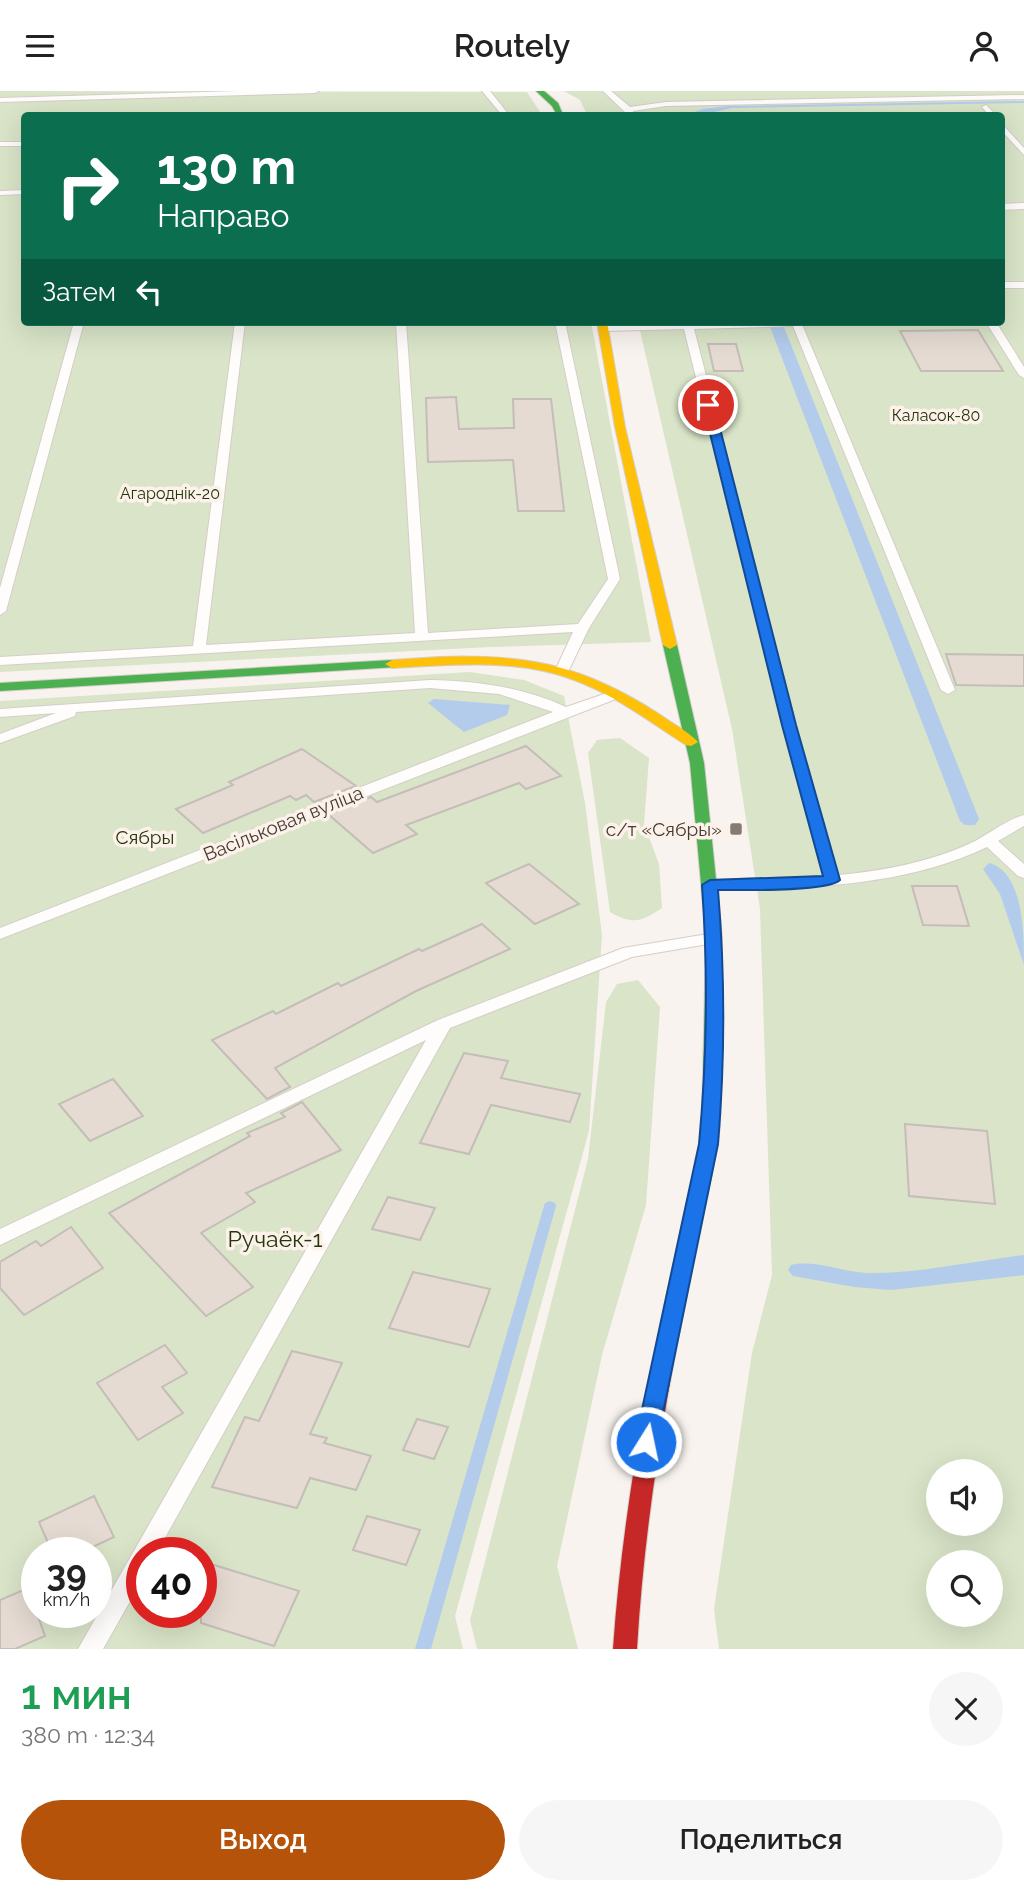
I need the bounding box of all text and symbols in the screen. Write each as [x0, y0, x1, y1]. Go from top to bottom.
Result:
icon: menu [21, 27, 59, 65]
text: Routely [454, 27, 570, 64]
icon: person [965, 27, 1003, 65]
text: 130 m [157, 138, 296, 195]
icon: right [42, 140, 133, 231]
text: Направо [157, 197, 289, 234]
icon: left [130, 273, 168, 311]
text: Затем [42, 277, 116, 307]
pin [678, 375, 738, 435]
icon: arrive [689, 386, 727, 424]
park label: Каласок-80 [892, 406, 980, 425]
park label: Агароднік-20 [120, 484, 220, 503]
street label: Васільковая вуліца [200, 781, 366, 865]
place label: с/т «Сябры» [606, 818, 722, 840]
marker: с/т «Сябры» [728, 821, 744, 837]
park label: Сябры [116, 826, 174, 848]
park label: Ручаёк-1 [227, 1225, 323, 1252]
position arrow [609, 1405, 683, 1479]
map controls [926, 1459, 1003, 1627]
button: sound [926, 1459, 1003, 1536]
speed limit sign: 40 [126, 1537, 217, 1628]
button: search [926, 1550, 1003, 1627]
text: 39 [46, 1553, 87, 1594]
text: km/h [43, 1589, 90, 1610]
text: 1 мин [21, 1670, 132, 1719]
button: close [929, 1672, 1003, 1746]
text: 380 m · 12:34 [21, 1721, 155, 1748]
button: Выход [21, 1800, 505, 1880]
button: Поделиться [519, 1800, 1003, 1880]

